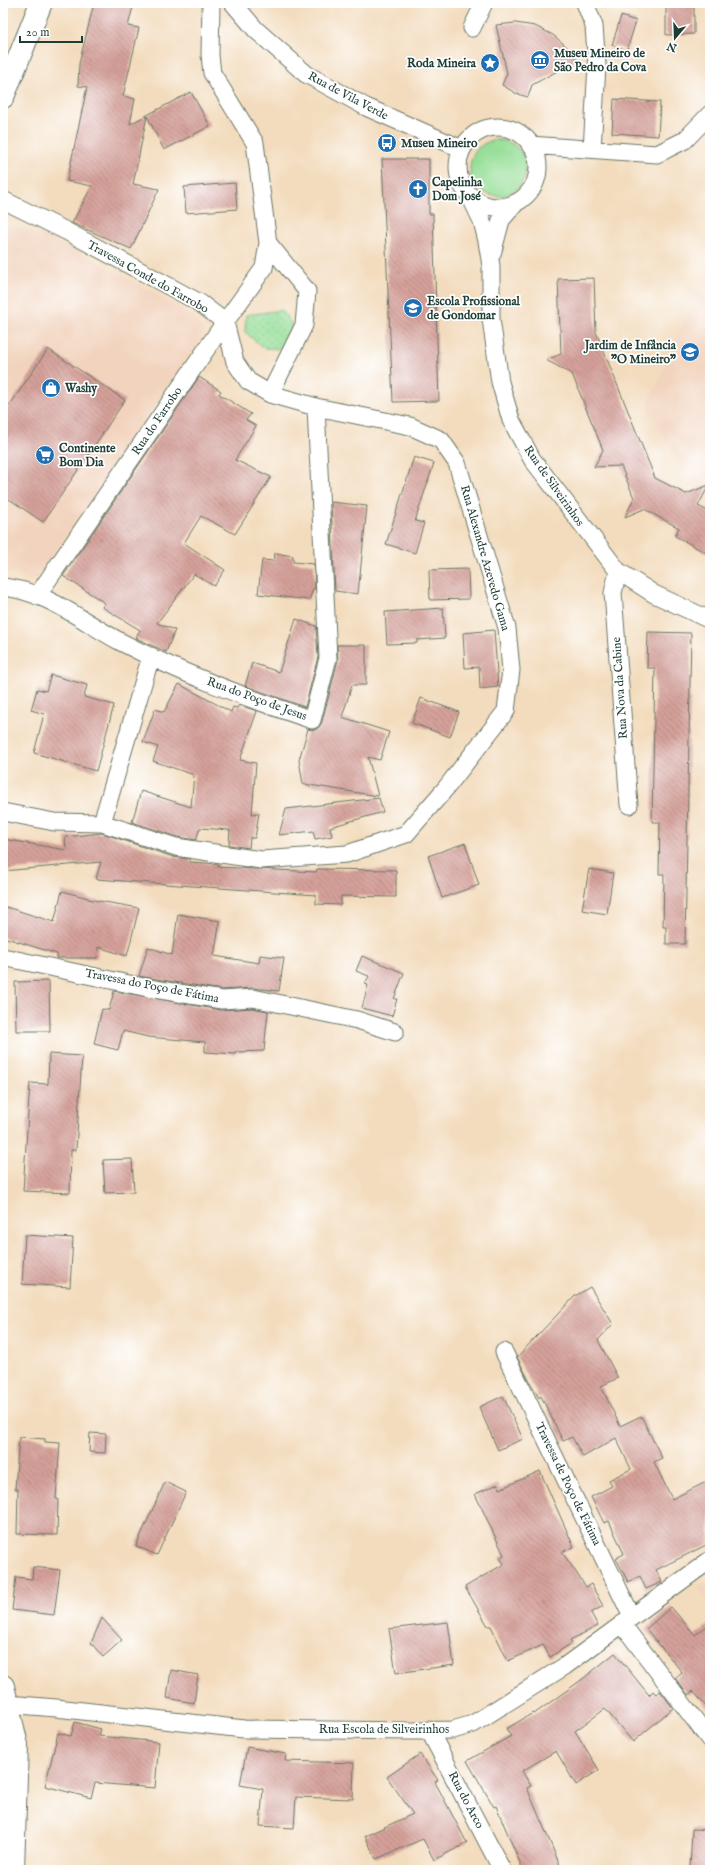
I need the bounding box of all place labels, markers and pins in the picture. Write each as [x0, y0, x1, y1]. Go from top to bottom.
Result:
place label: Museu Mineiro de São Pedro da Cova [554, 46, 647, 75]
museum icon: Museu Mineiro de São Pedro da Cova [529, 49, 551, 71]
place icon: Roda Mineira [479, 52, 501, 74]
place label: Roda Mineira [407, 56, 477, 71]
bus stop icon: Museu Mineiro [376, 132, 398, 154]
place label: Museu Mineiro [401, 136, 478, 151]
place label: Capelinha Dom José [432, 175, 483, 205]
church icon: Capelinha Dom José [407, 178, 429, 200]
place label: Escola Profissional de Gondomar [427, 294, 521, 323]
school or university icon: Escola Profissional de Gondomar [402, 297, 424, 319]
place label: Jardim de Infância "O Mineiro" [583, 338, 677, 367]
school or university icon: Jardim de Infância "O Mineiro" [679, 341, 701, 363]
shop icon: Washy [40, 377, 62, 399]
place label: Washy [64, 381, 98, 397]
place label: Continente Bom Dia [59, 441, 116, 470]
supermarket icon: Continente Bom Dia [34, 444, 56, 466]

